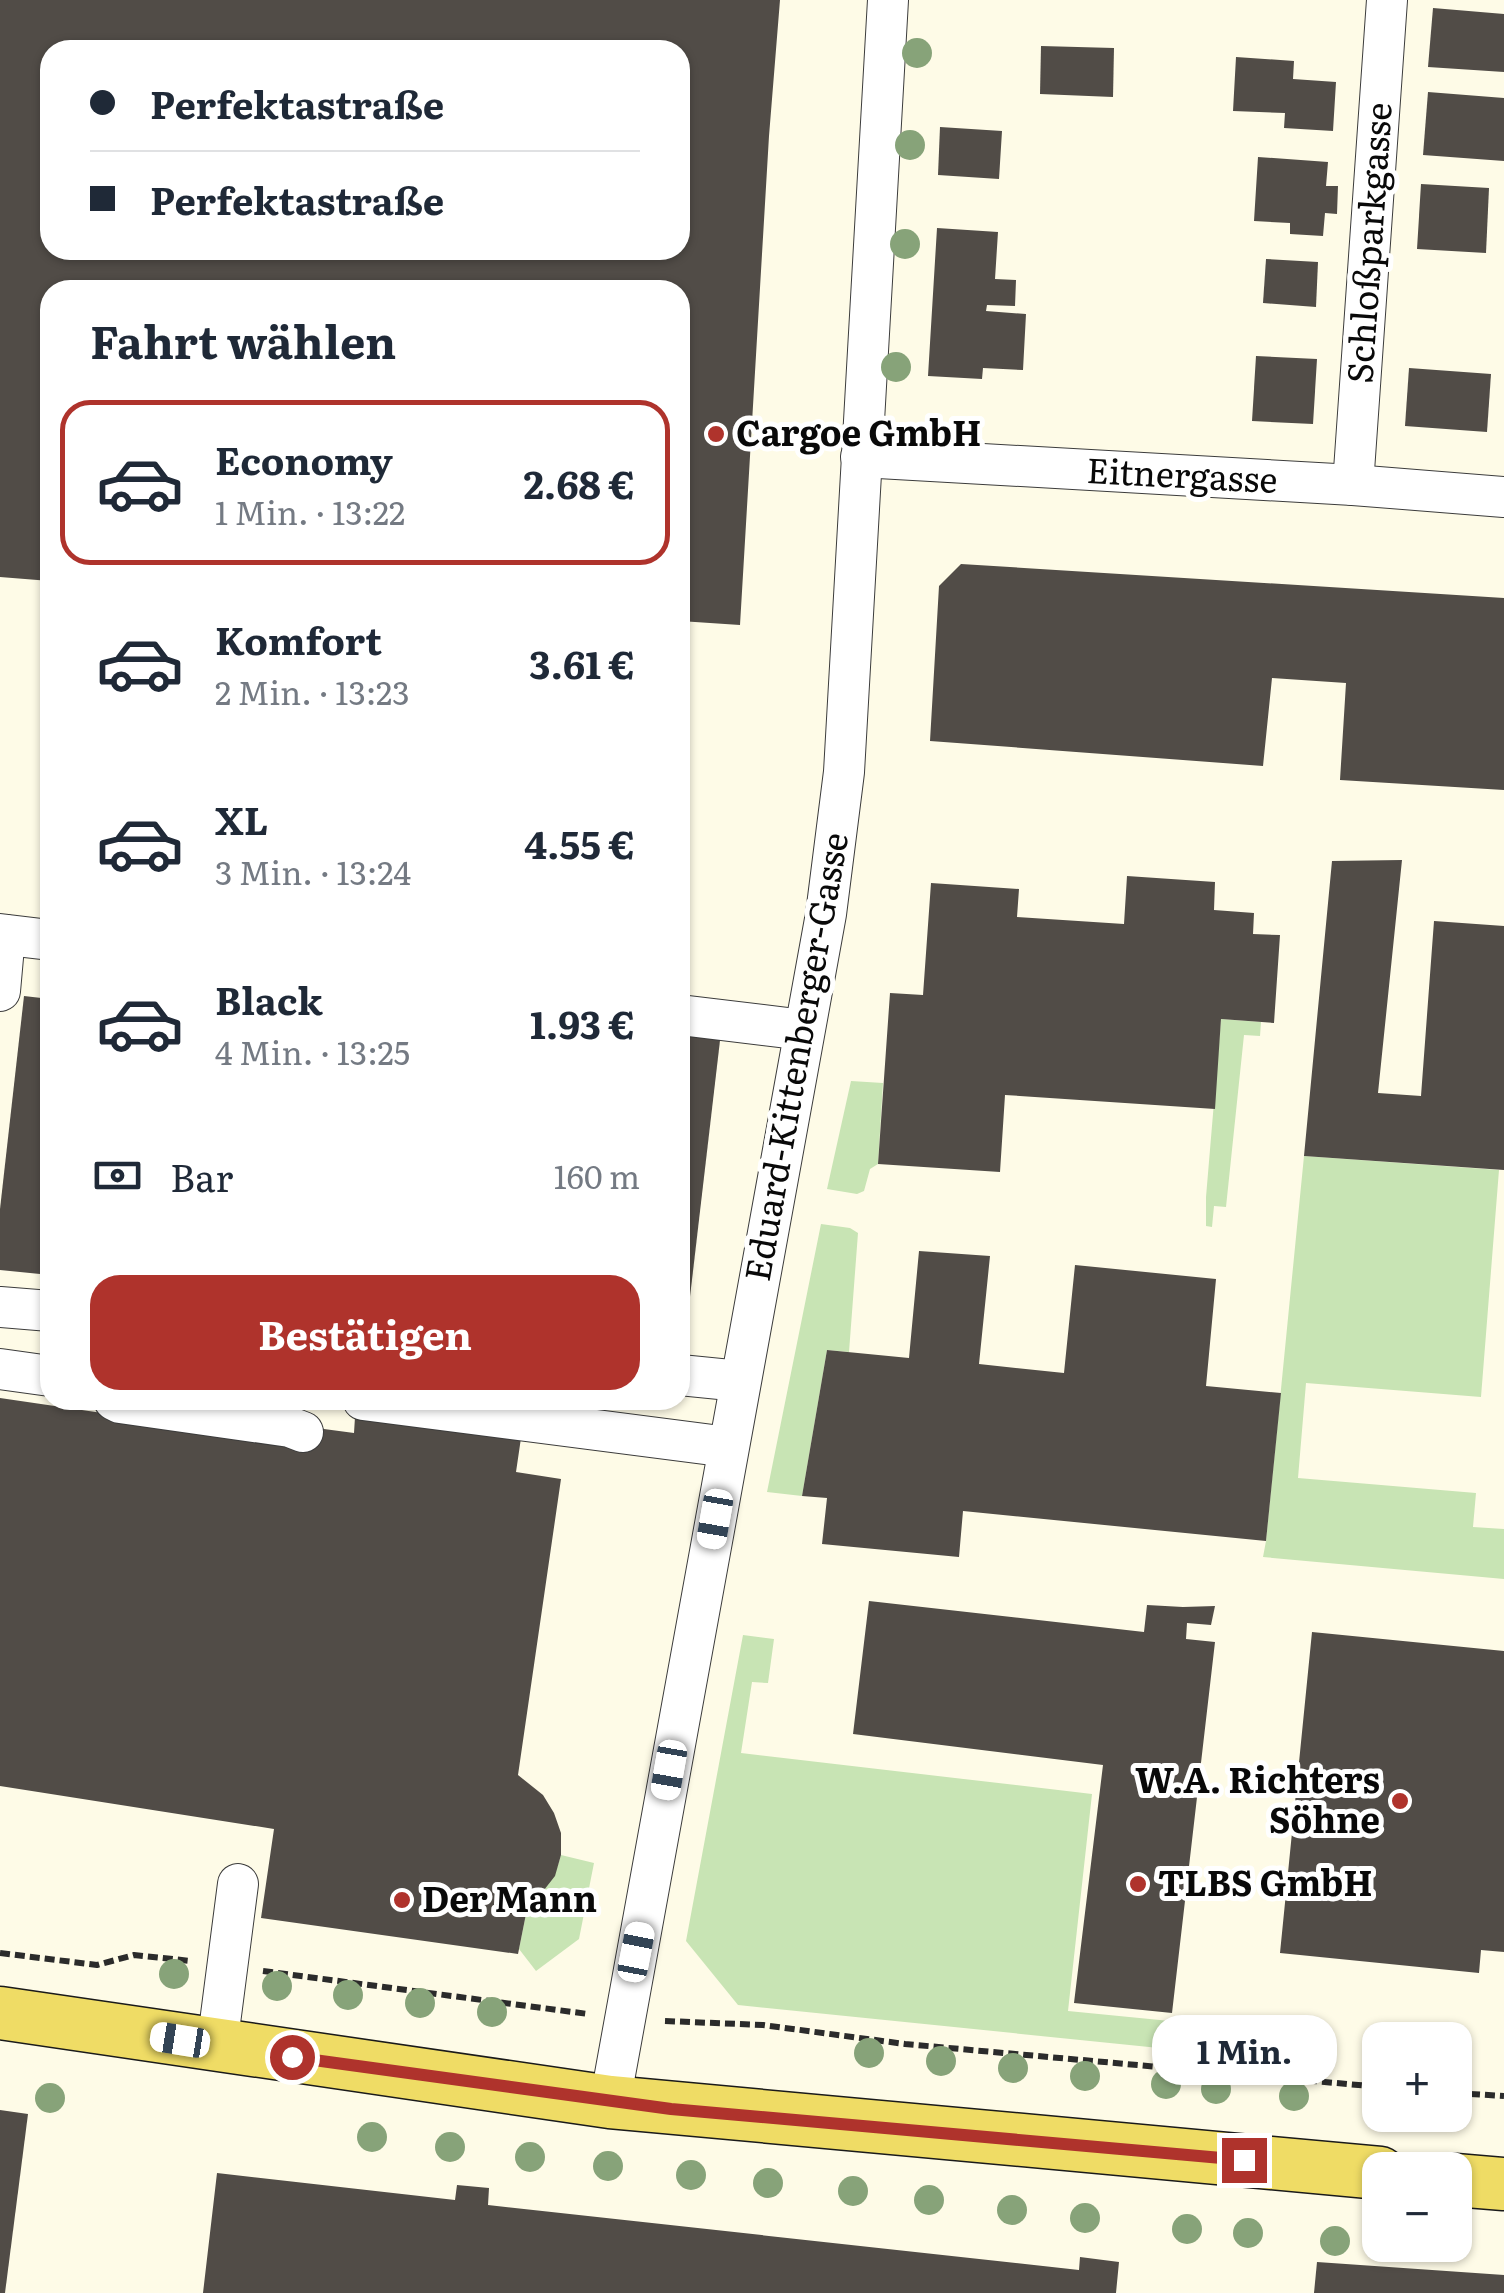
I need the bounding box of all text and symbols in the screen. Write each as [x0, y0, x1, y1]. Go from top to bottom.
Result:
text: Perfektastraße [150, 74, 444, 131]
street label: Schloßparkgasse [1331, 100, 1403, 385]
text: Perfektastraße [150, 170, 444, 227]
text: Fahrt wählen [90, 306, 396, 373]
place label: Cargoe GmbH [736, 405, 981, 457]
marker: Cargoe GmbH [705, 423, 727, 445]
text: Economy [215, 430, 393, 487]
icon: car [95, 438, 185, 528]
street label: Eitnergasse [1085, 442, 1279, 504]
text: 2.68 € [523, 454, 635, 511]
text: 1 Min. · 13:22 [215, 487, 405, 535]
text: Komfort [215, 610, 382, 667]
icon: car [95, 618, 185, 708]
text: 3.61 € [529, 634, 635, 691]
text: 2 Min. · 13:23 [215, 667, 410, 715]
text: XL [215, 790, 268, 847]
icon: car [95, 798, 185, 888]
text: 4.55 € [524, 814, 635, 871]
street label: Eduard-Kittenberger-Gasse [729, 828, 859, 1285]
text: 3 Min. · 13:24 [215, 847, 411, 895]
text: Black [215, 970, 323, 1027]
icon: car [95, 978, 185, 1068]
text: 1.93 € [530, 994, 635, 1051]
text: 4 Min. · 13:25 [215, 1027, 410, 1075]
text: Bar [170, 1147, 233, 1204]
icon: cash [90, 1148, 145, 1203]
text: 160 m [554, 1151, 640, 1199]
button: Bestätigen [90, 1275, 640, 1390]
car [695, 1487, 735, 1551]
car [649, 1738, 689, 1802]
place label: W.A. Richters Söhne [1135, 1752, 1380, 1844]
marker: W.A. Richters Söhne [1389, 1790, 1411, 1812]
place label: TLBS GmbH [1158, 1855, 1373, 1907]
place label: Der Mann [422, 1871, 597, 1923]
marker: TLBS GmbH [1127, 1873, 1149, 1895]
marker: Der Mann [391, 1889, 413, 1911]
car [616, 1920, 656, 1984]
callout: 1 Min. [1152, 2015, 1336, 2085]
car [148, 2020, 212, 2060]
map controls [1362, 2022, 1472, 2262]
button: + [1362, 2022, 1472, 2132]
text: 1 Min. [1197, 2026, 1292, 2074]
route start [270, 2035, 315, 2080]
route end [1222, 2138, 1267, 2183]
button: − [1362, 2152, 1472, 2262]

